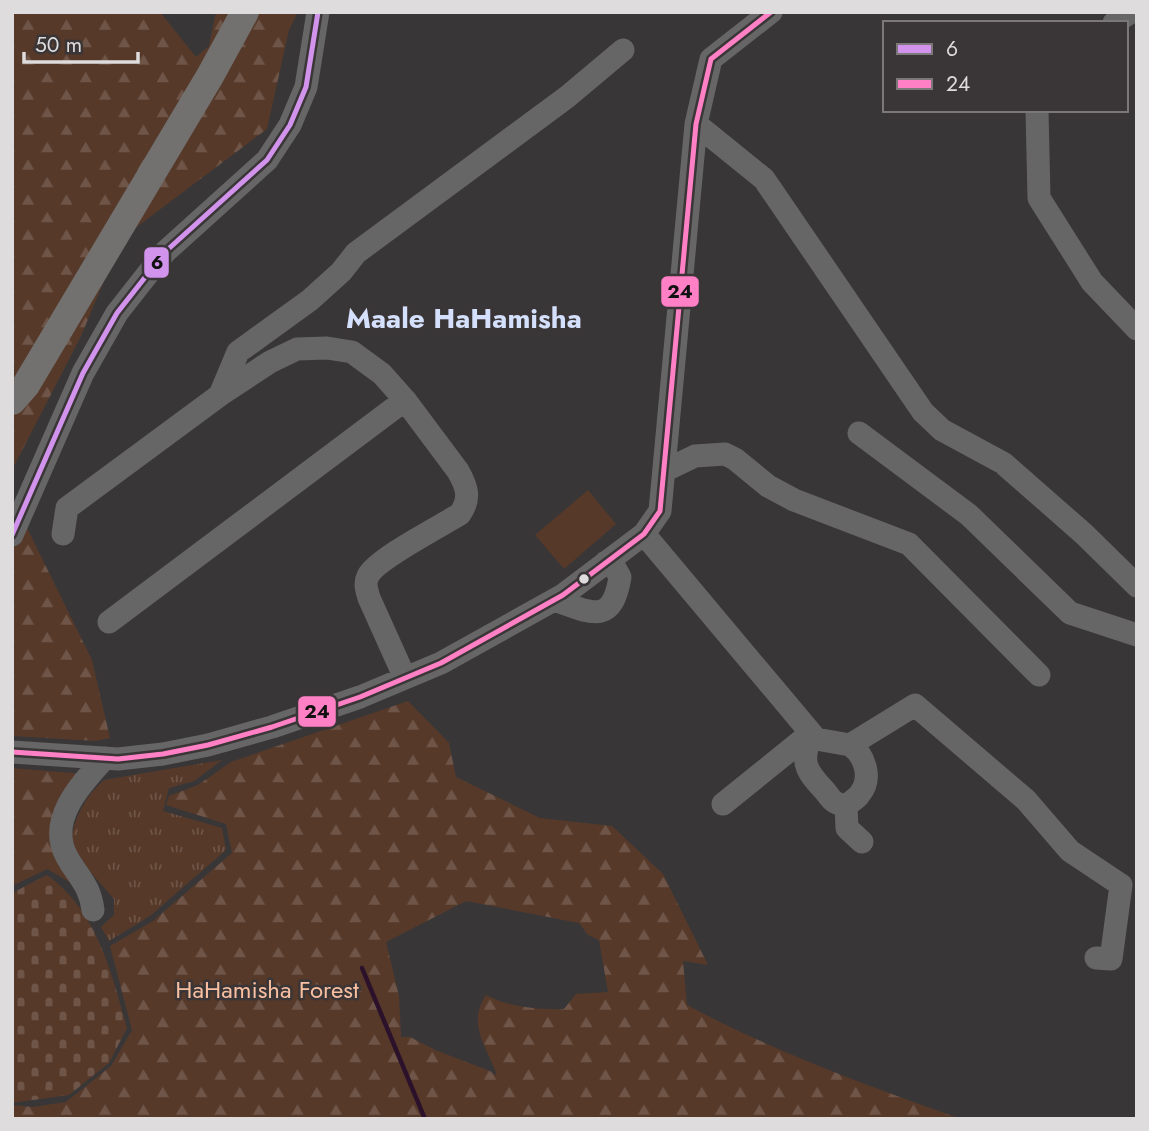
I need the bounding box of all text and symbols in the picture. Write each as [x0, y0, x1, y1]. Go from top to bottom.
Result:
scale bar [24, 21, 138, 65]
legend [883, 21, 1128, 112]
text: 50 m [35, 30, 82, 60]
text: 6 [946, 34, 958, 64]
text: 24 [946, 69, 970, 99]
line badge: 6 [143, 246, 170, 279]
text: 6 [151, 249, 163, 276]
line badge: 24 [660, 275, 700, 308]
text: 24 [667, 278, 693, 305]
district label: Maale HaHamisha [346, 298, 582, 339]
unlabelled marker [577, 572, 591, 586]
line badge: 24 [297, 695, 337, 728]
text: 24 [304, 698, 330, 725]
park label: HaHamisha Forest [175, 972, 359, 1007]

